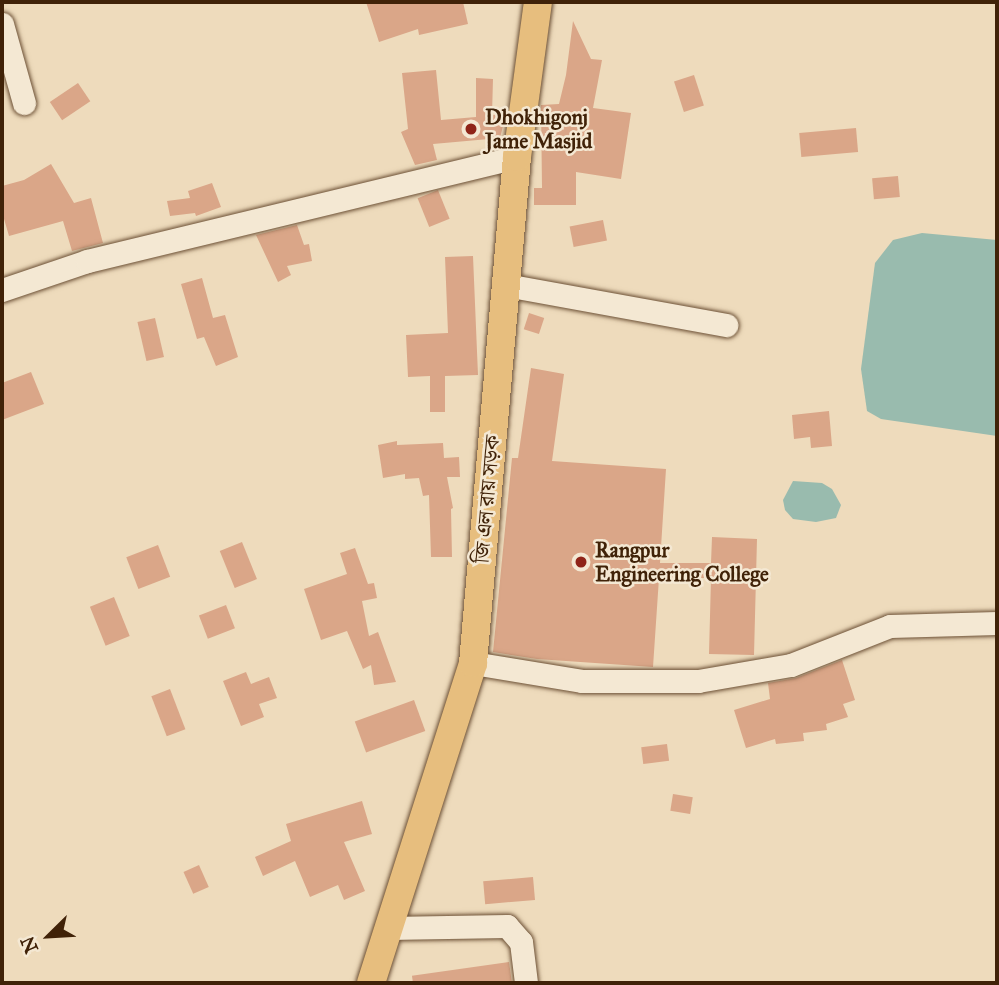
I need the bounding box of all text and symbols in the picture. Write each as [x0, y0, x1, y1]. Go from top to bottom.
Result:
place label: Dhokhigonj Jame Masjid [485, 104, 592, 154]
marker: Dhokhigonj Jame Masjid [463, 121, 479, 137]
street label: জি এল রায় সড়ক [469, 434, 505, 564]
place label: Rangpur Engineering College [595, 537, 769, 587]
marker: Rangpur Engineering College [573, 554, 589, 570]
north arrow [14, 901, 84, 971]
text: N [16, 933, 43, 957]

